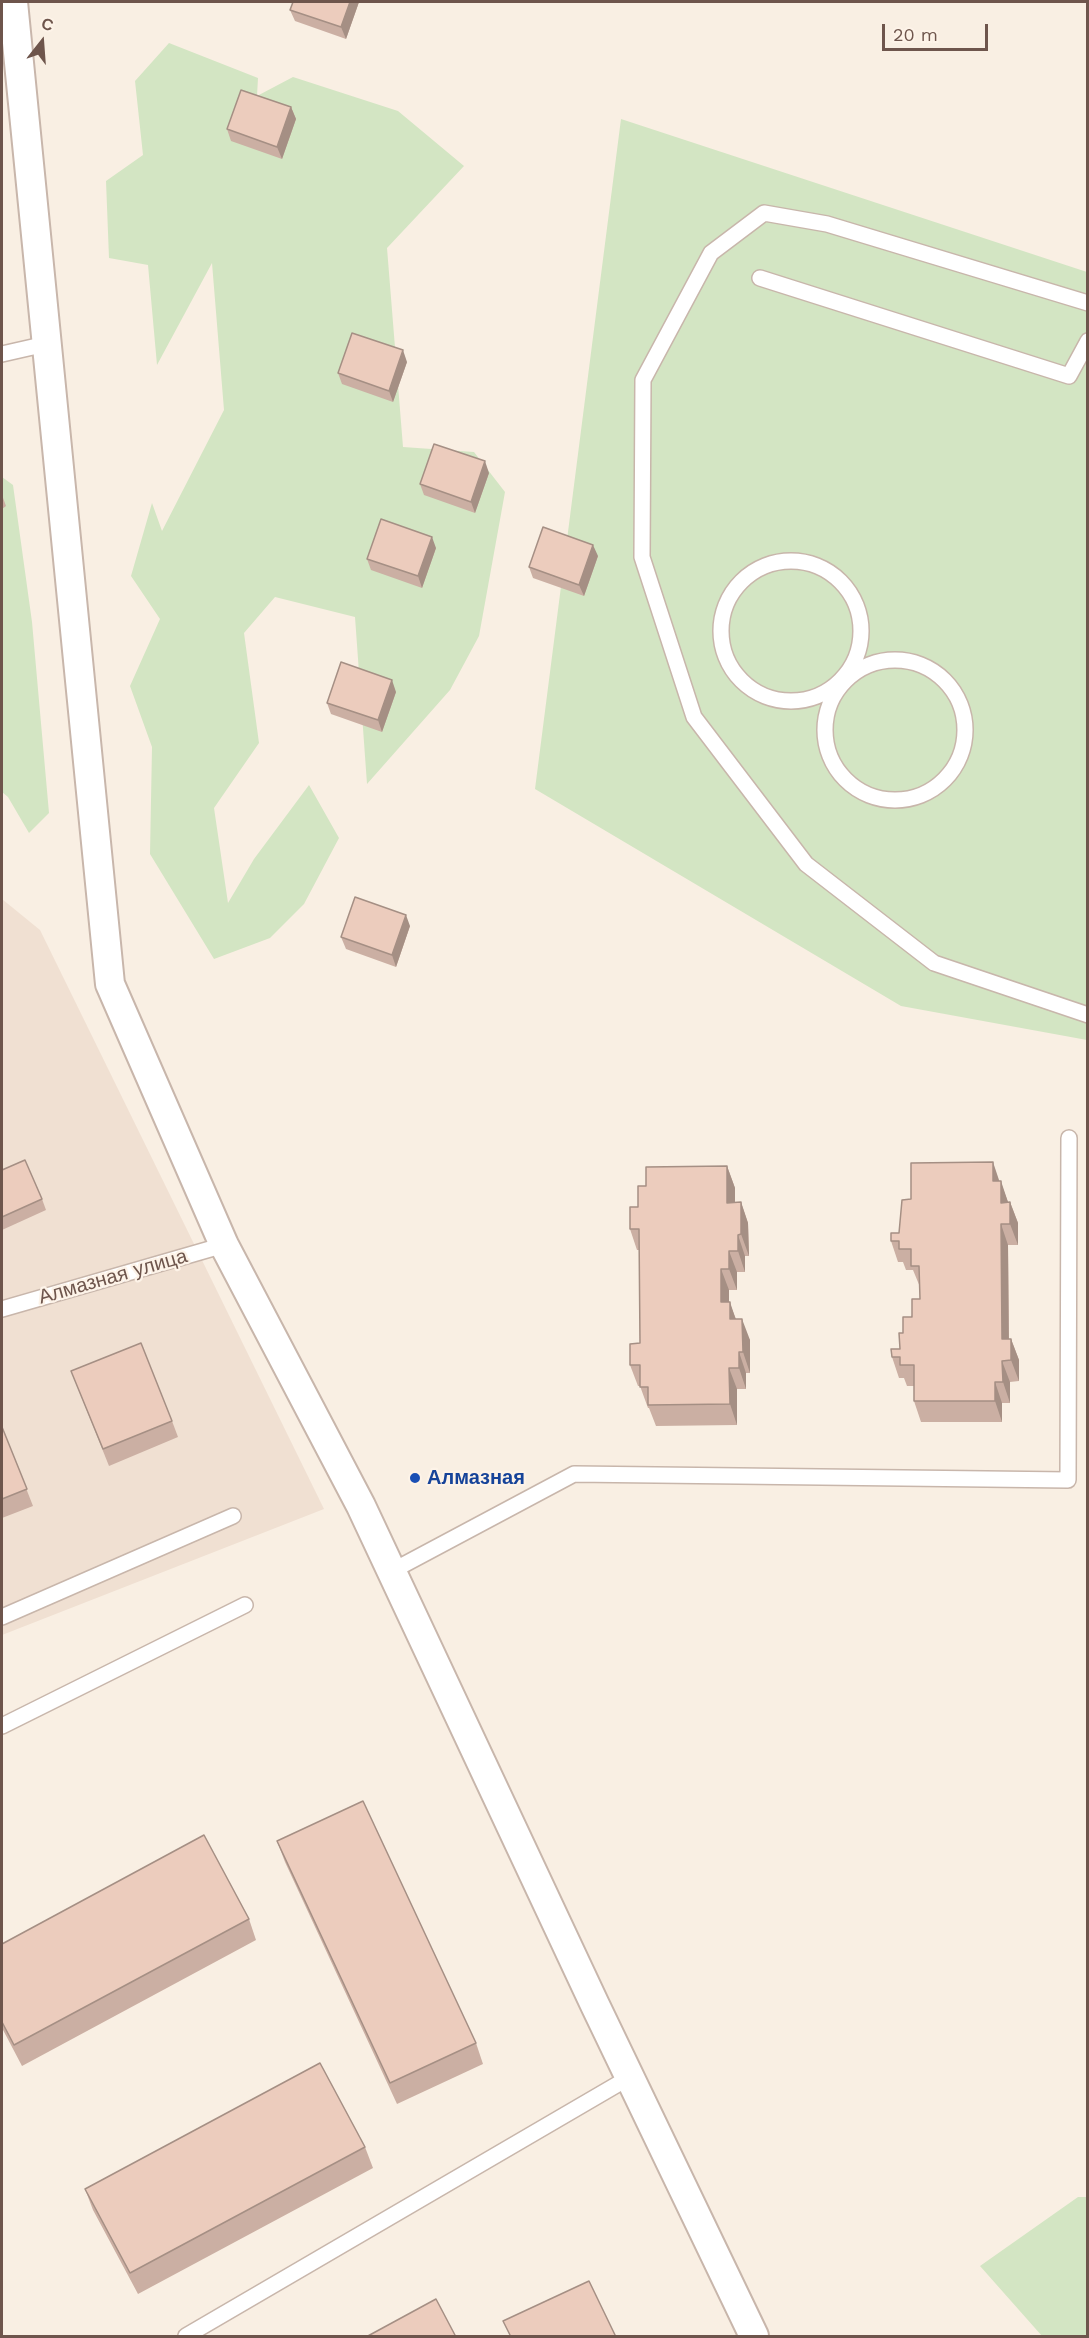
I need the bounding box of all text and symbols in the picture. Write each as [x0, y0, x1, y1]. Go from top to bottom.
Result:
north arrow [12, 12, 72, 72]
scale bar [885, 12, 992, 50]
text: С [39, 14, 56, 35]
text: 20 m [893, 24, 938, 45]
street label: Алмазная улица [36, 1244, 190, 1310]
place label: Алмазная [427, 1466, 525, 1490]
marker: Алмазная [408, 1471, 422, 1485]

